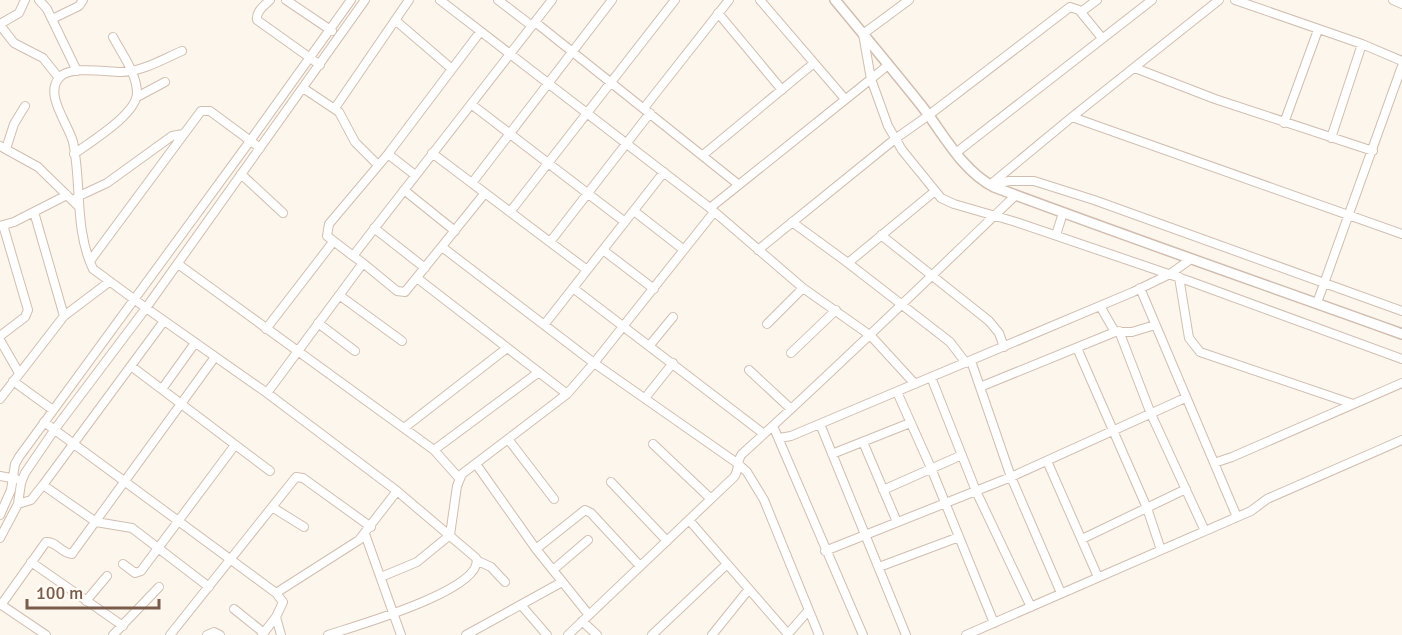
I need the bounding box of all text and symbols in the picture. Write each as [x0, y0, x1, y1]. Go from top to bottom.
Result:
scale bar [27, 572, 159, 610]
text: 100 m [36, 582, 83, 604]

